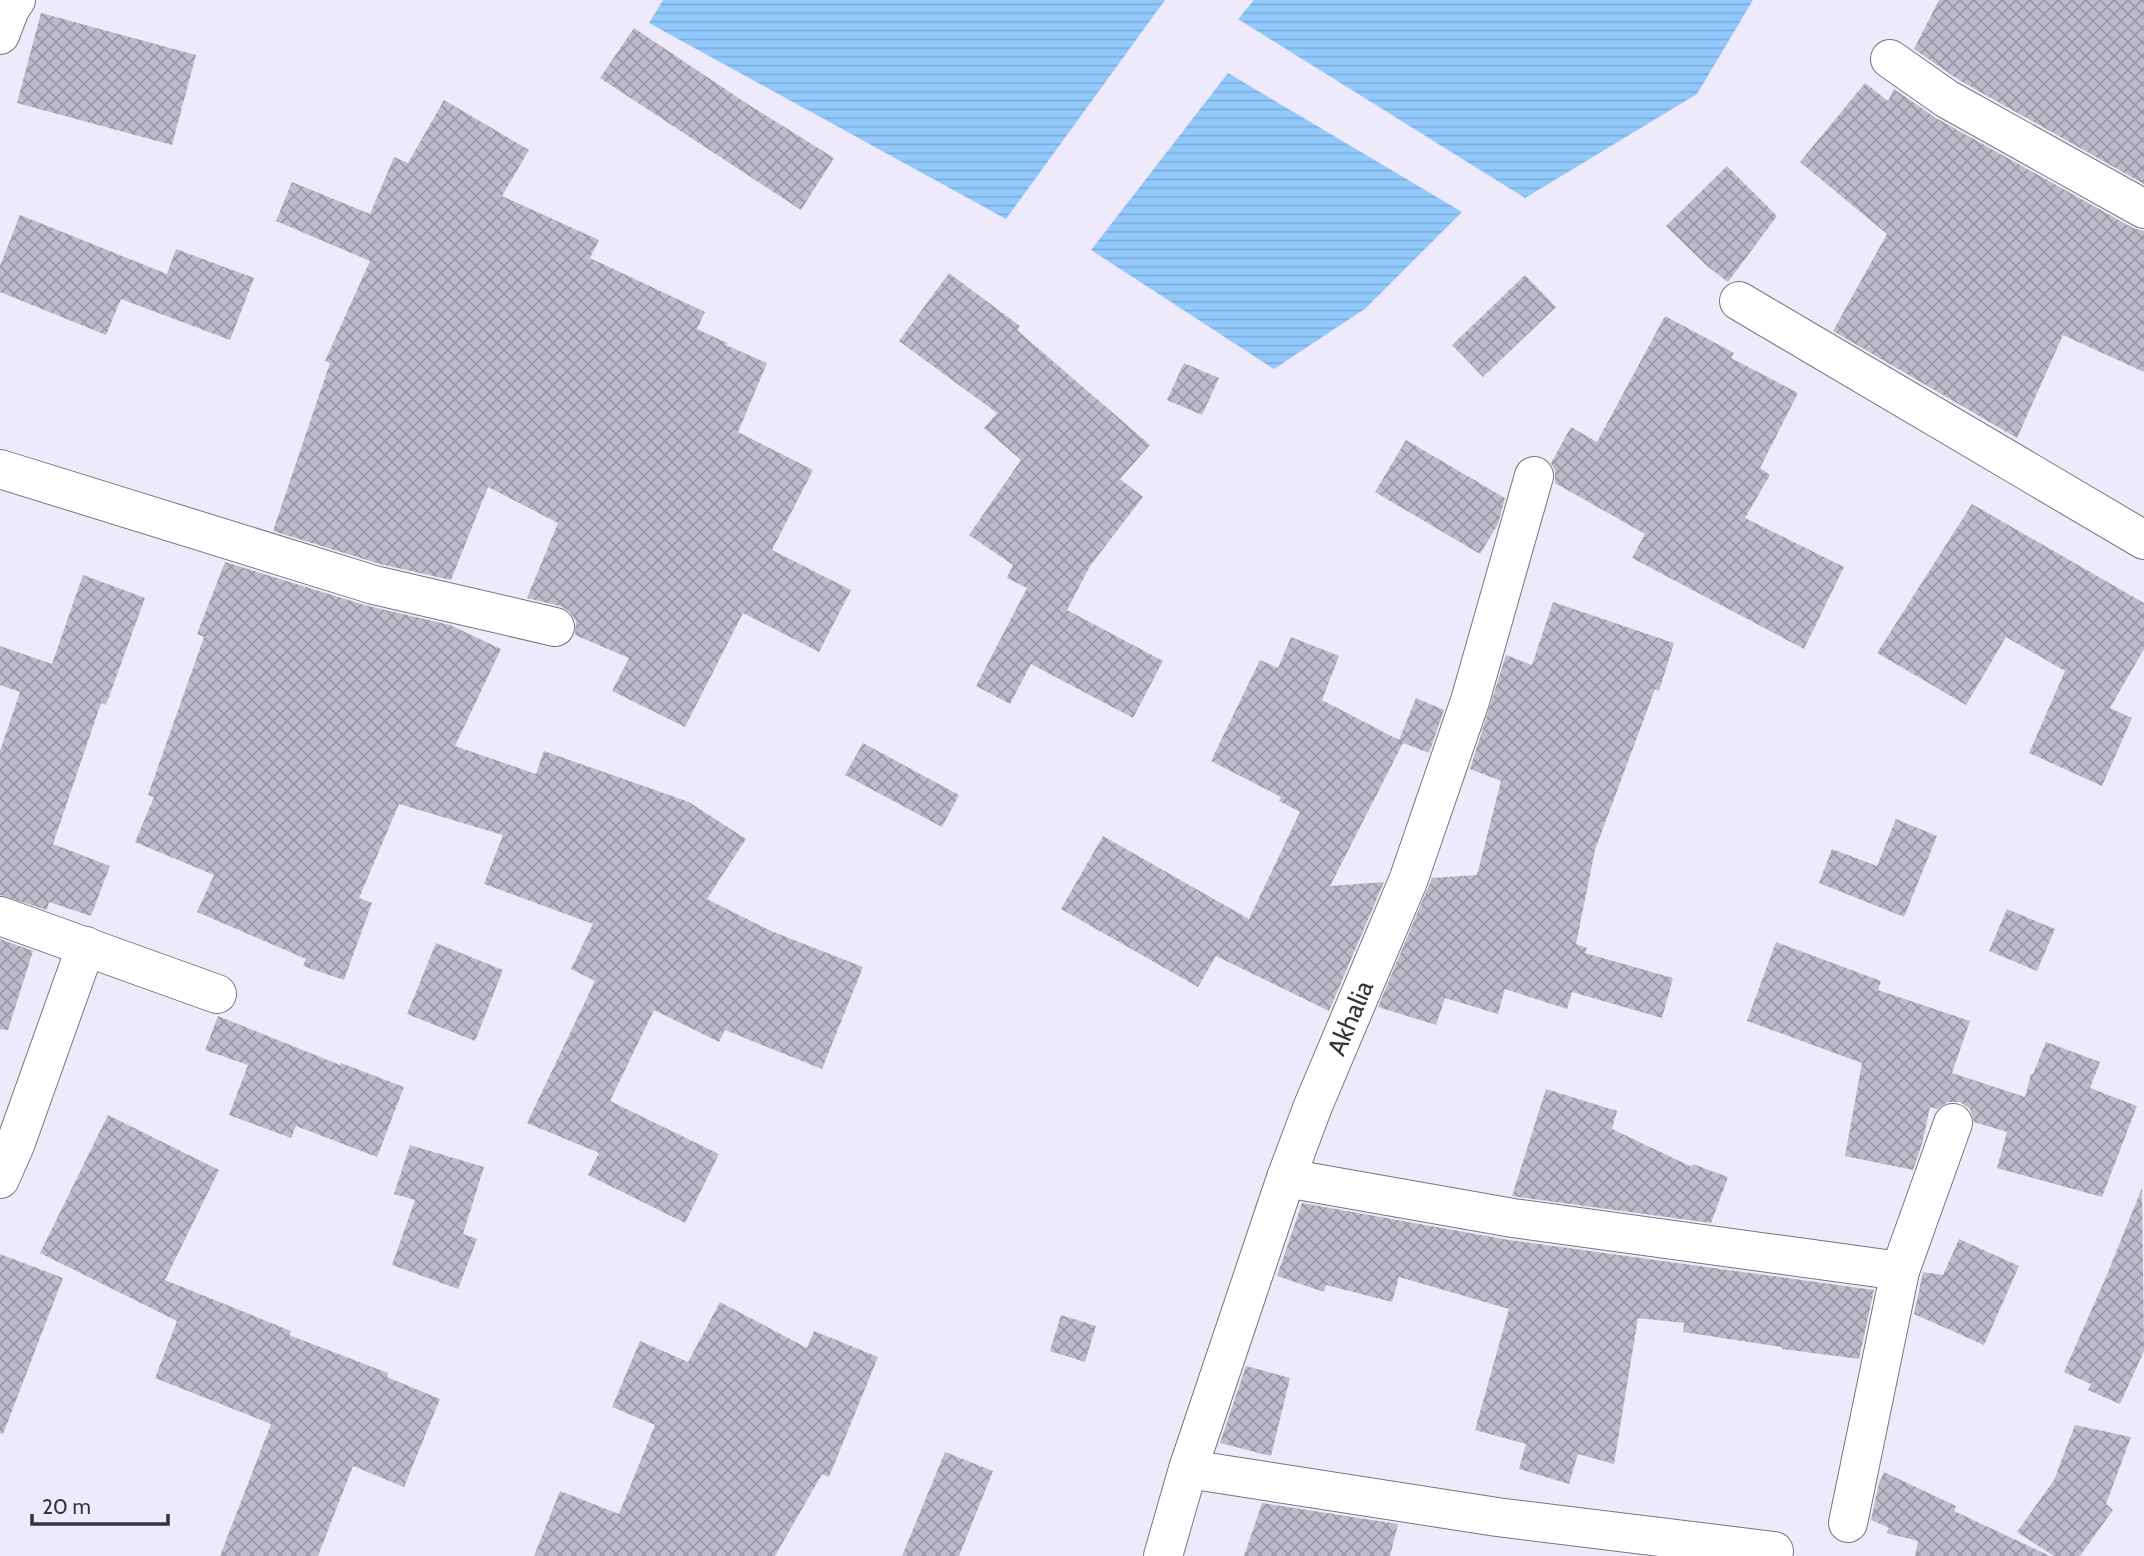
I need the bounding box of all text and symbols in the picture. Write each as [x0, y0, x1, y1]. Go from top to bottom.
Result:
street label: Akhalia [1320, 975, 1380, 1060]
scale bar [32, 1482, 168, 1526]
text: 20 m [42, 1494, 91, 1519]

